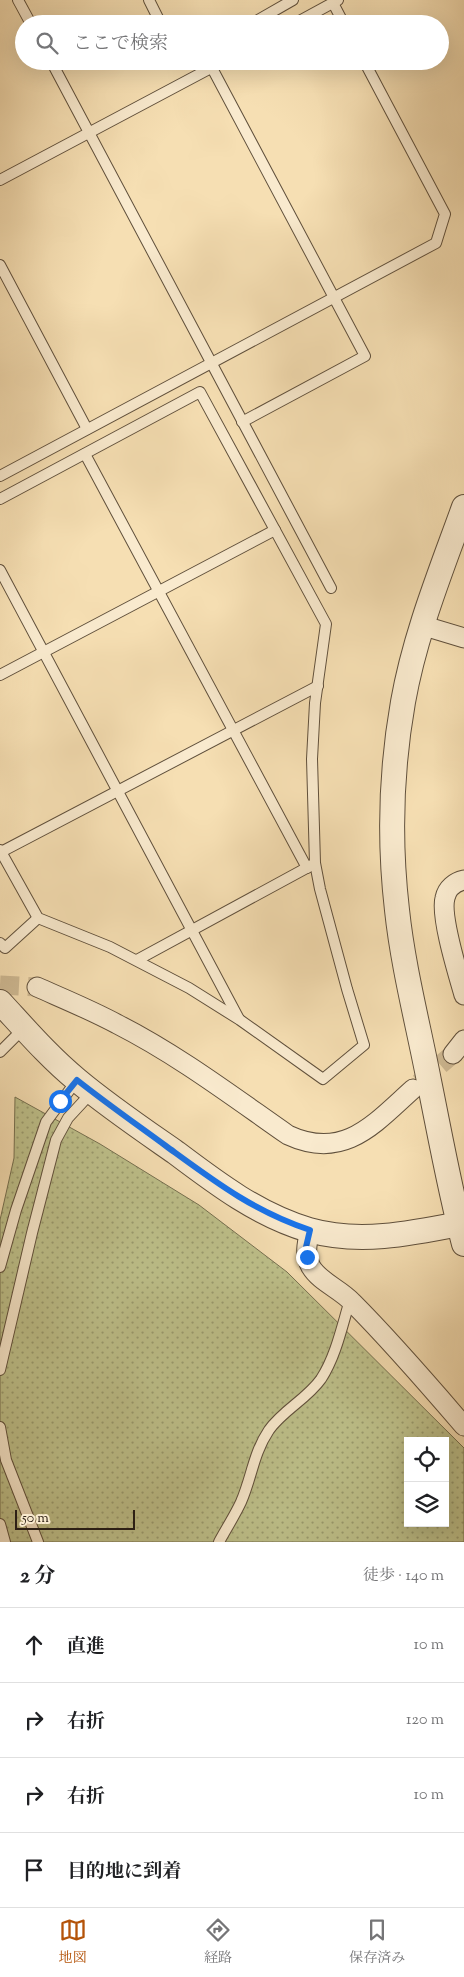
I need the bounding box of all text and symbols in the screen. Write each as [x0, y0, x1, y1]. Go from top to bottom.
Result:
search box [15, 15, 449, 70]
icon: search [33, 29, 61, 57]
text: ここで検索 [73, 31, 168, 58]
route start [49, 1090, 72, 1113]
route end [296, 1246, 319, 1269]
map controls [404, 1437, 449, 1527]
button: locate [404, 1437, 449, 1482]
button: layers [404, 1482, 449, 1527]
scale bar [15, 1507, 135, 1530]
text: 50 m [22, 1509, 49, 1529]
text: 2 分 [20, 1562, 55, 1592]
text: 徒歩 · 140 m [363, 1565, 444, 1588]
icon: ahead [20, 1631, 48, 1659]
text: 直進 [67, 1634, 105, 1661]
text: 10 m [414, 1634, 444, 1657]
icon: right [20, 1706, 48, 1734]
text: 右折 [67, 1709, 105, 1736]
text: 120 m [406, 1709, 444, 1732]
icon: right [20, 1781, 48, 1809]
text: 右折 [67, 1784, 105, 1811]
text: 10 m [414, 1784, 444, 1807]
icon: arrive [20, 1856, 48, 1884]
text: 目的地に到着 [67, 1859, 181, 1886]
tab: 地図 [59, 1916, 87, 1969]
tab: 経路 [204, 1916, 232, 1969]
tab: 保存済み [349, 1916, 405, 1969]

